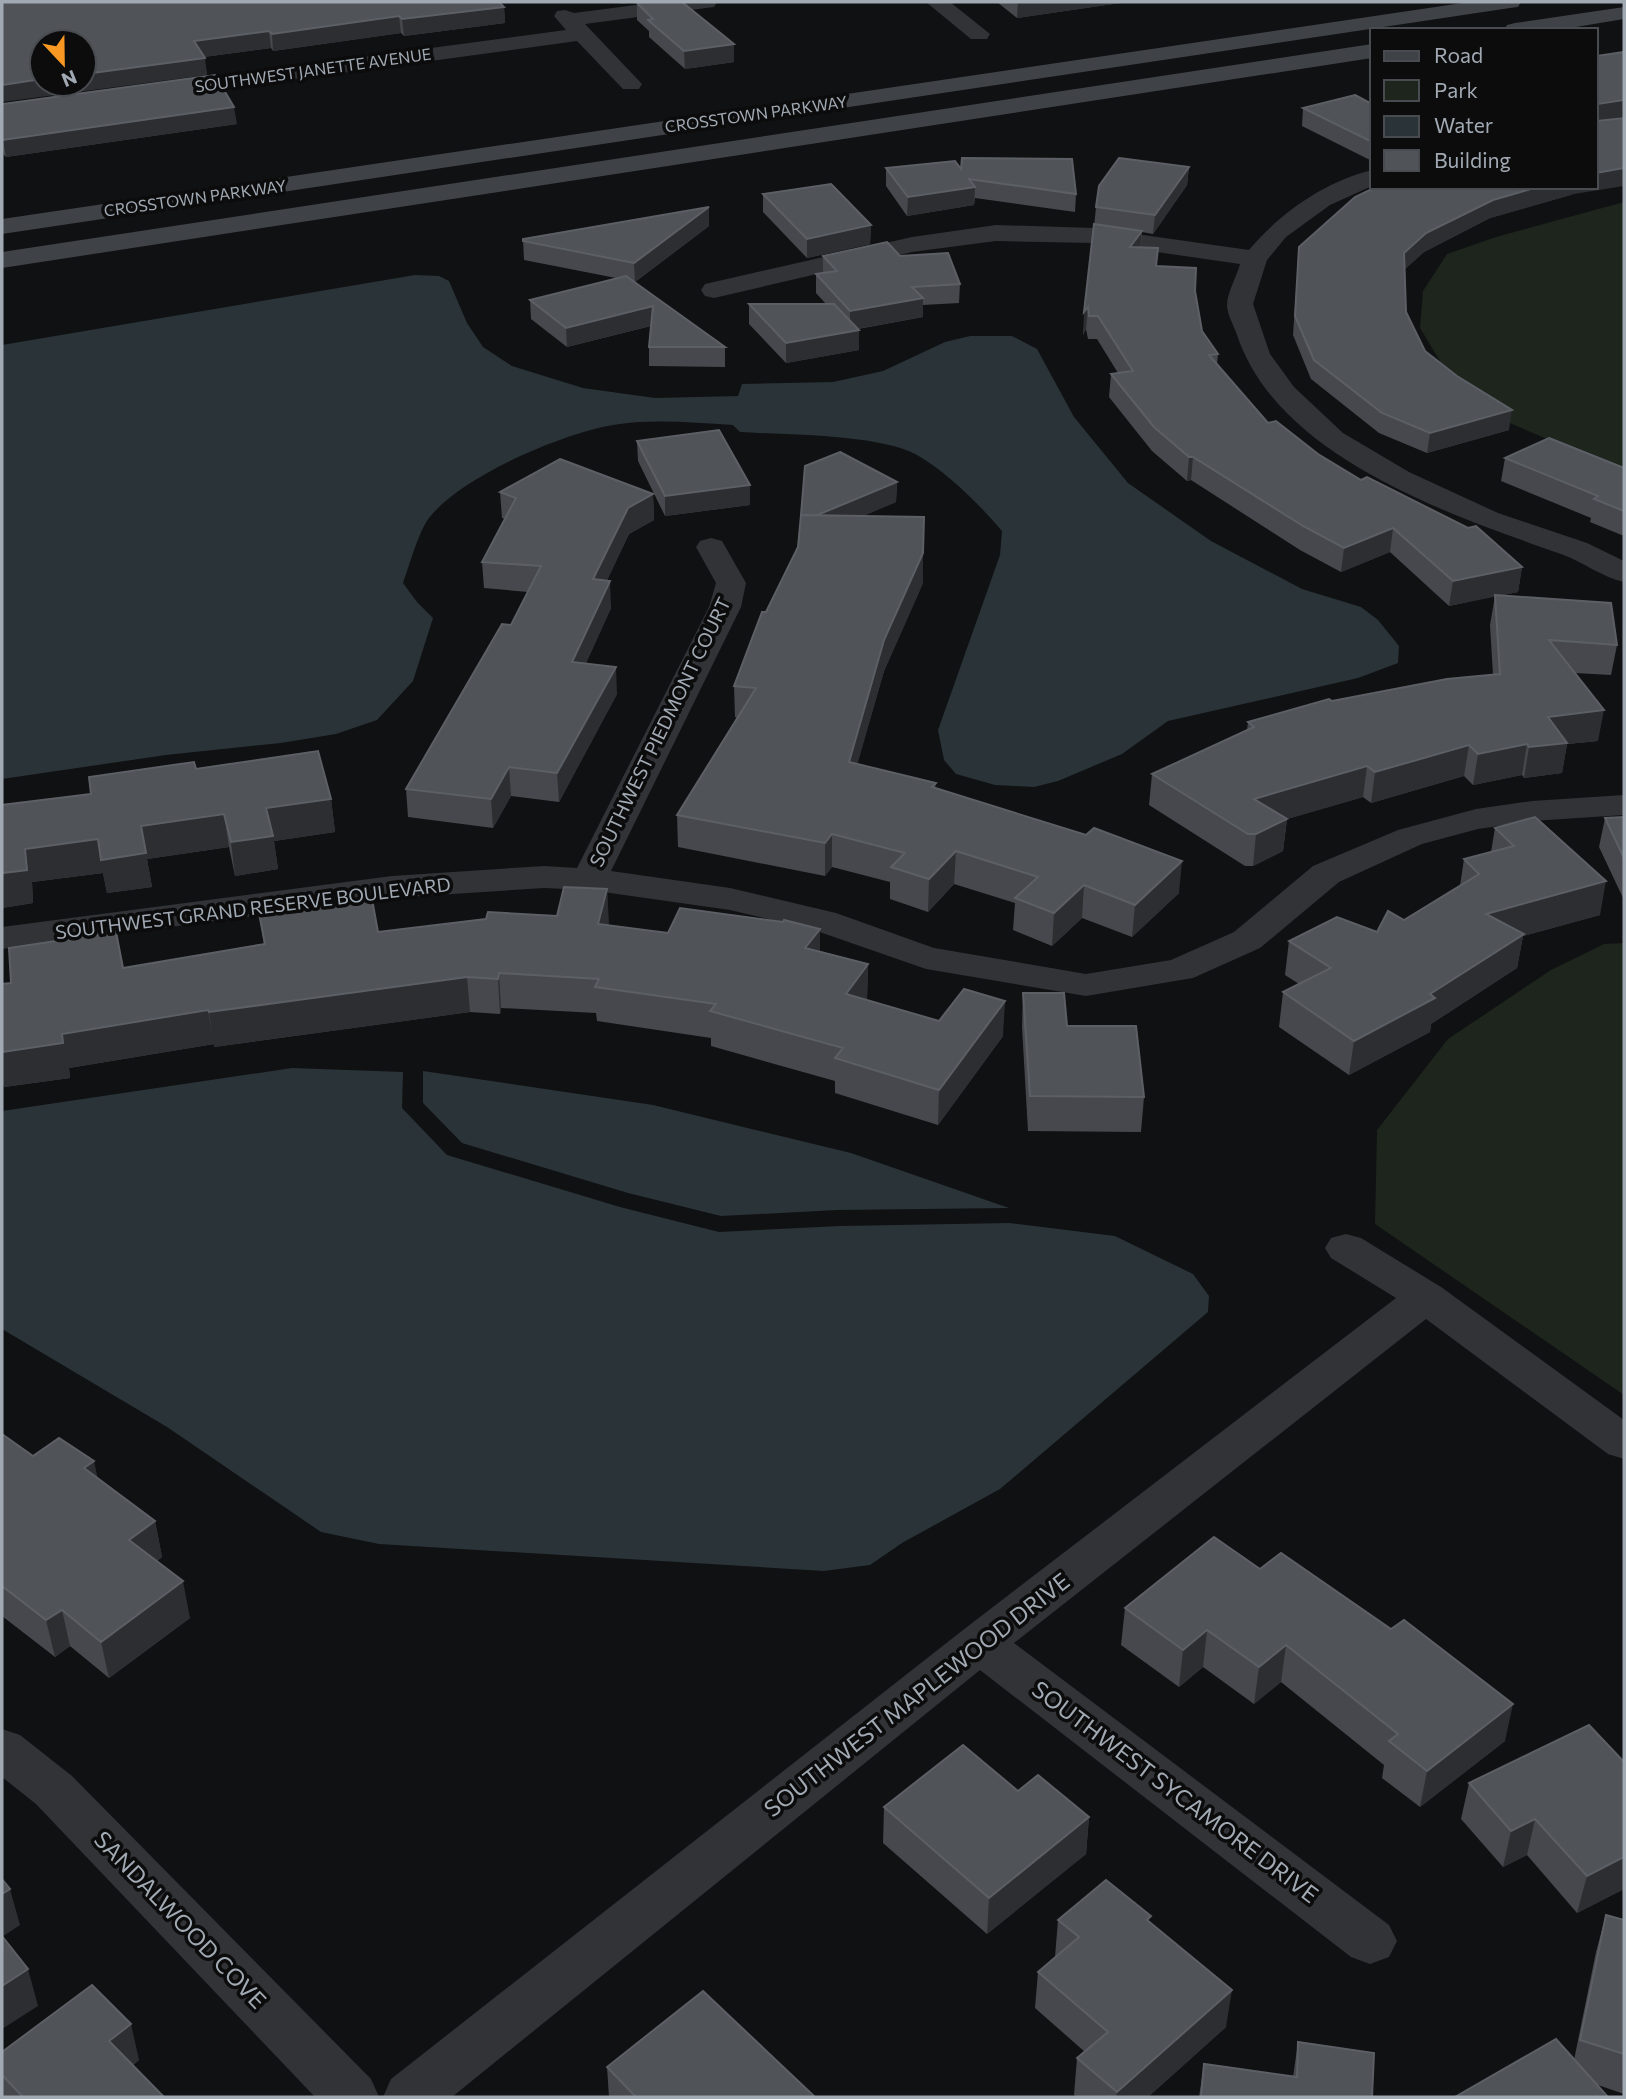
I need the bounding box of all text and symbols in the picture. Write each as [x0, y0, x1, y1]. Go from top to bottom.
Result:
north arrow [28, 28, 98, 98]
legend [1370, 28, 1598, 189]
text: Road [1434, 42, 1483, 67]
street label: SOUTHWEST JANETTE AVENUE [193, 43, 432, 96]
text: N [59, 66, 80, 93]
text: Park [1434, 77, 1478, 102]
street label: CROSSTOWN PARKWAY [664, 91, 849, 136]
text: Water [1434, 112, 1493, 137]
text: Building [1434, 147, 1511, 172]
street label: CROSSTOWN PARKWAY [103, 175, 288, 220]
street label: SOUTHWEST PIEDMONT COURT [584, 593, 735, 870]
street label: SOUTHWEST GRAND RESERVE BOULEVARD [54, 872, 452, 943]
street label: SOUTHWEST MAPLEWOOD DRIVE [758, 1566, 1075, 1822]
street label: SOUTHWEST SYCAMORE DRIVE [1027, 1674, 1324, 1908]
street label: SANDALWOOD COVE [89, 1825, 273, 2014]

